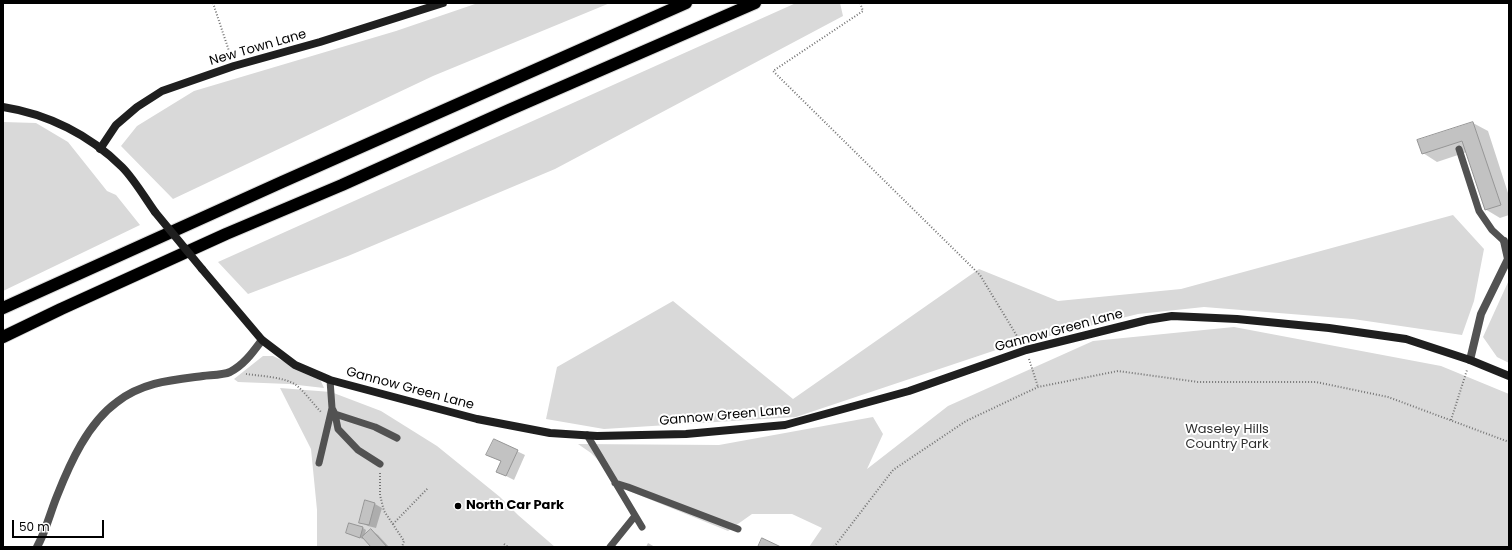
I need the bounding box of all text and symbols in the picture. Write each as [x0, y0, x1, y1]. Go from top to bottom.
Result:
street label: New Town Lane [208, 27, 308, 69]
street label: Gannow Green Lane [993, 306, 1125, 356]
street label: Gannow Green Lane [344, 364, 476, 414]
street label: Gannow Green Lane [659, 402, 791, 430]
park label: Waseley Hills Country Park [1185, 422, 1269, 453]
place label: North Car Park [466, 498, 564, 514]
marker: North Car Park [453, 501, 463, 511]
scale bar [14, 512, 106, 538]
text: 50 m [19, 518, 50, 535]

